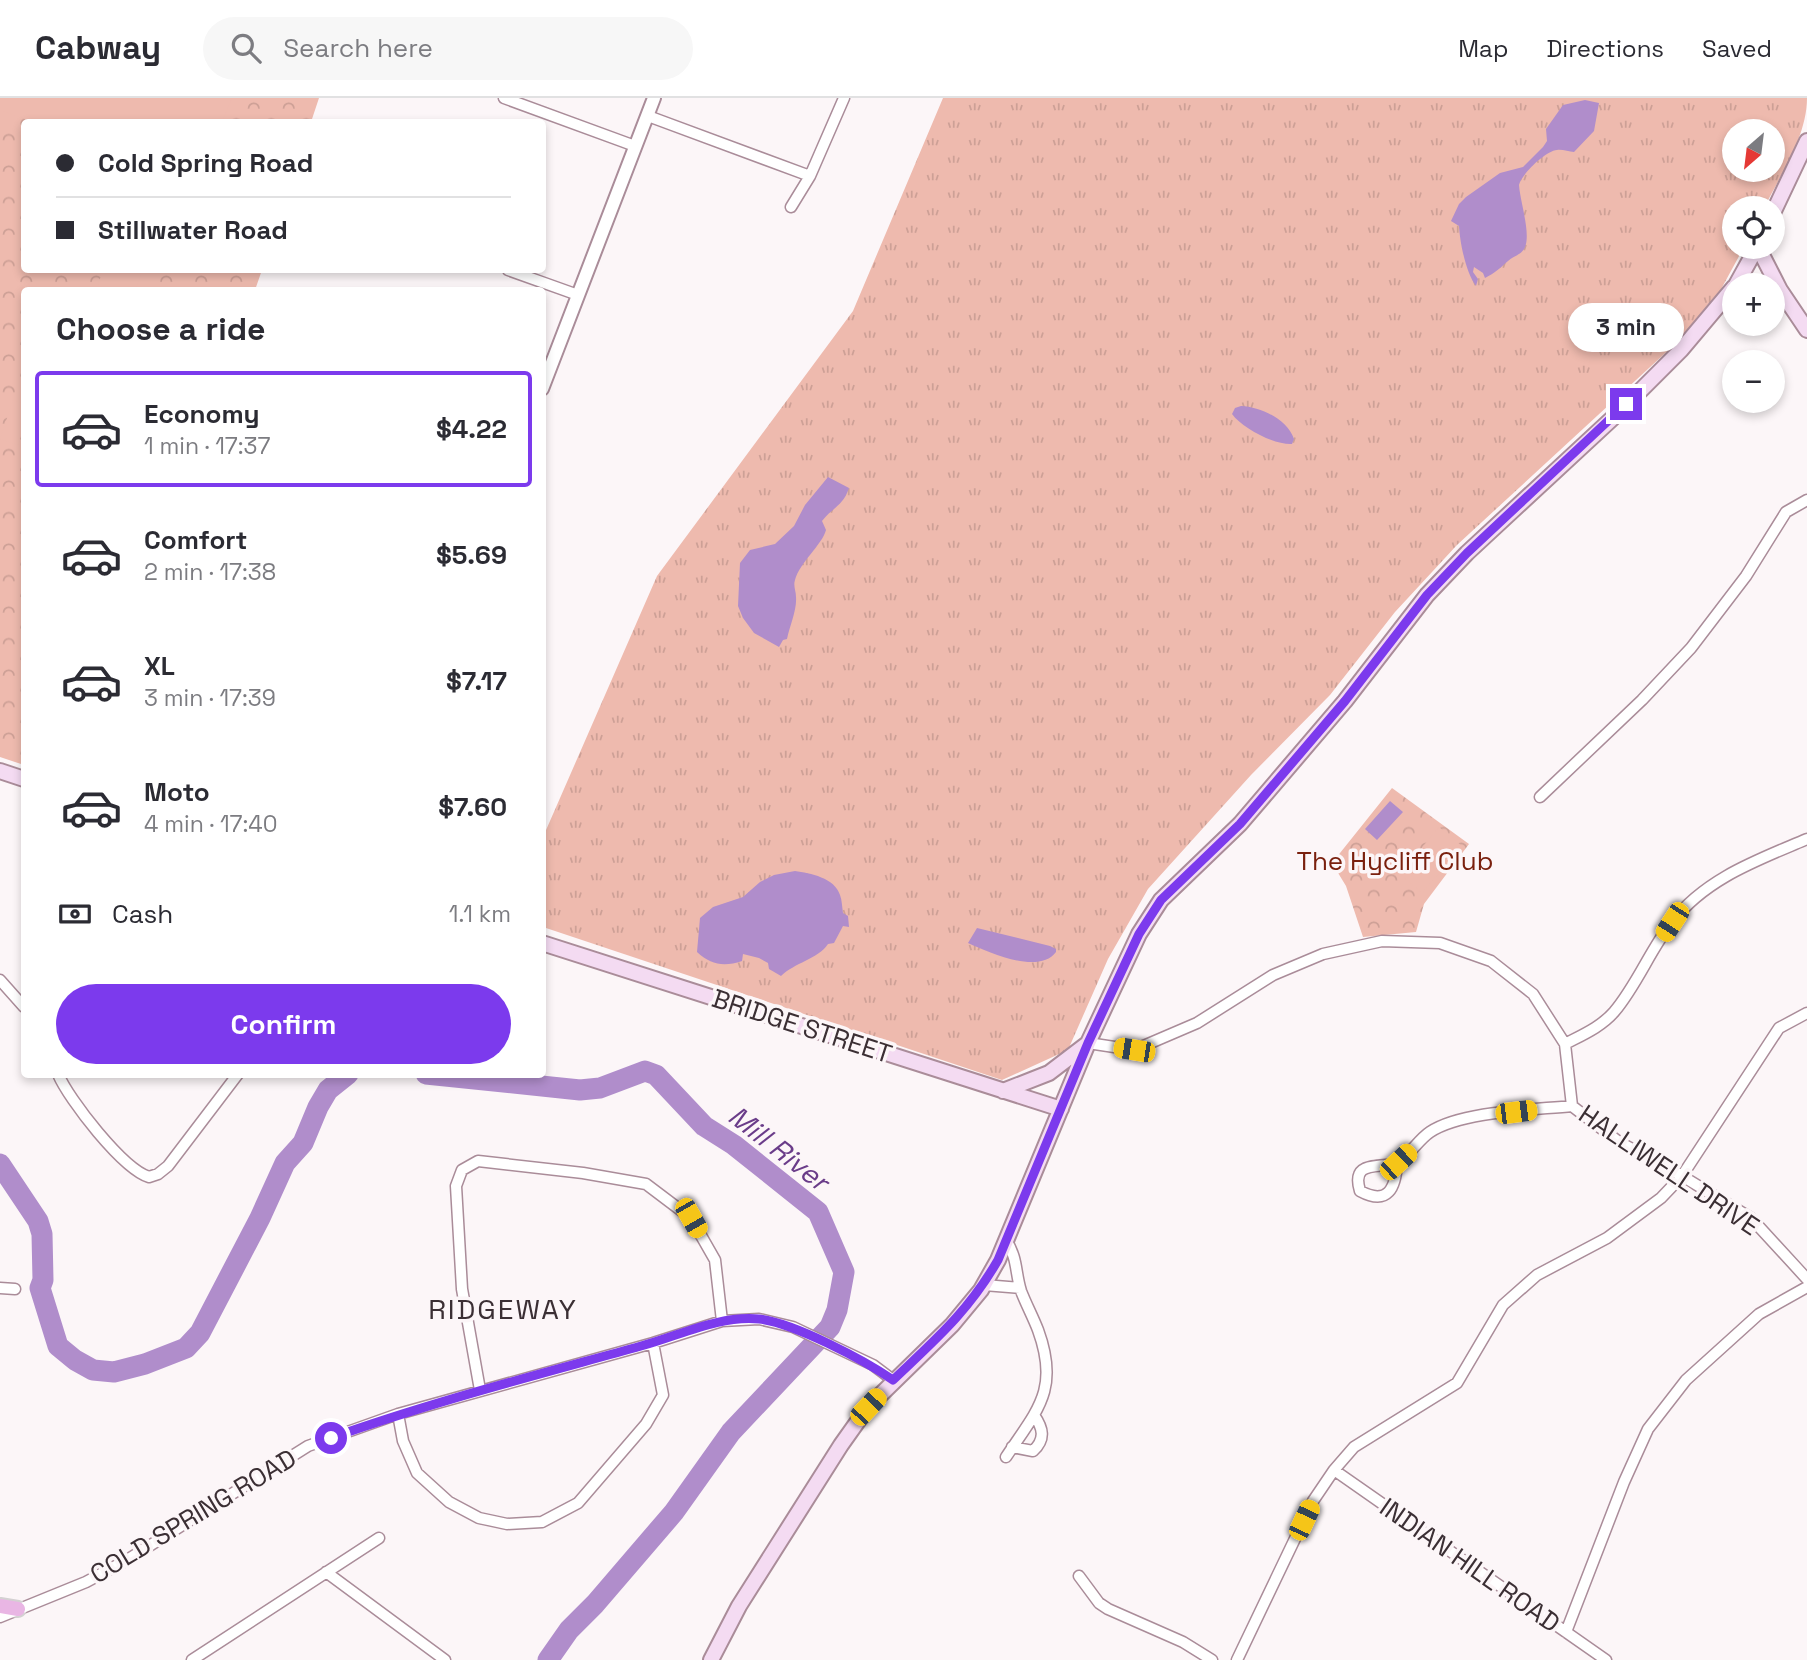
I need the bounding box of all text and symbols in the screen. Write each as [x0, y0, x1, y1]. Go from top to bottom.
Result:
search box [203, 17, 693, 80]
text: Cabway [35, 27, 161, 69]
icon: search [227, 29, 265, 67]
text: Search here [283, 31, 433, 65]
text: Map [1458, 33, 1508, 64]
text: Directions [1546, 33, 1664, 64]
text: Saved [1702, 33, 1772, 64]
north arrow [1722, 119, 1785, 182]
map controls [1722, 119, 1785, 413]
text: Cold Spring Road [98, 146, 313, 180]
button: locate [1722, 196, 1785, 259]
text: Stillwater Road [98, 213, 288, 247]
button: + [1722, 273, 1785, 336]
callout: 3 min [1568, 302, 1684, 352]
text: Choose a ride [56, 309, 266, 349]
text: 3 min [1596, 312, 1656, 342]
button: − [1722, 350, 1785, 413]
route end [1610, 388, 1642, 420]
text: Economy [144, 397, 260, 431]
icon: car [60, 398, 123, 461]
text: $4.22 [436, 412, 507, 446]
text: 1 min · 17:37 [144, 431, 270, 461]
text: Comfort [144, 523, 247, 557]
icon: car [60, 524, 123, 587]
text: $5.69 [436, 538, 507, 572]
text: 2 min · 17:38 [144, 557, 276, 587]
text: XL [144, 649, 175, 683]
icon: car [60, 650, 123, 713]
text: $7.17 [446, 664, 507, 698]
text: 3 min · 17:39 [144, 683, 276, 713]
text: Moto [144, 775, 210, 809]
icon: car [60, 776, 123, 839]
text: $7.60 [438, 790, 507, 824]
text: 4 min · 17:40 [144, 809, 277, 839]
park label: The Hycliff Club [1297, 844, 1493, 878]
icon: cash [56, 895, 94, 933]
text: Cash [112, 897, 173, 931]
text: 1.1 km [449, 899, 511, 929]
car [1652, 899, 1693, 945]
street label: BRIDGE STREET [708, 981, 896, 1071]
button: Confirm [56, 984, 511, 1064]
car [1112, 1036, 1157, 1064]
water label: Mill River [721, 1097, 839, 1201]
street label: HALLIWELL DRIVE [1572, 1097, 1766, 1243]
car [1494, 1099, 1539, 1125]
car [1376, 1140, 1421, 1184]
car [672, 1195, 711, 1241]
district label: RIDGEWAY [428, 1291, 578, 1327]
car [846, 1384, 891, 1430]
route start [315, 1422, 347, 1454]
street label: COLD SPRING ROAD [84, 1441, 302, 1591]
street label: INDIAN HILL ROAD [1373, 1490, 1567, 1640]
car [1286, 1497, 1323, 1543]

